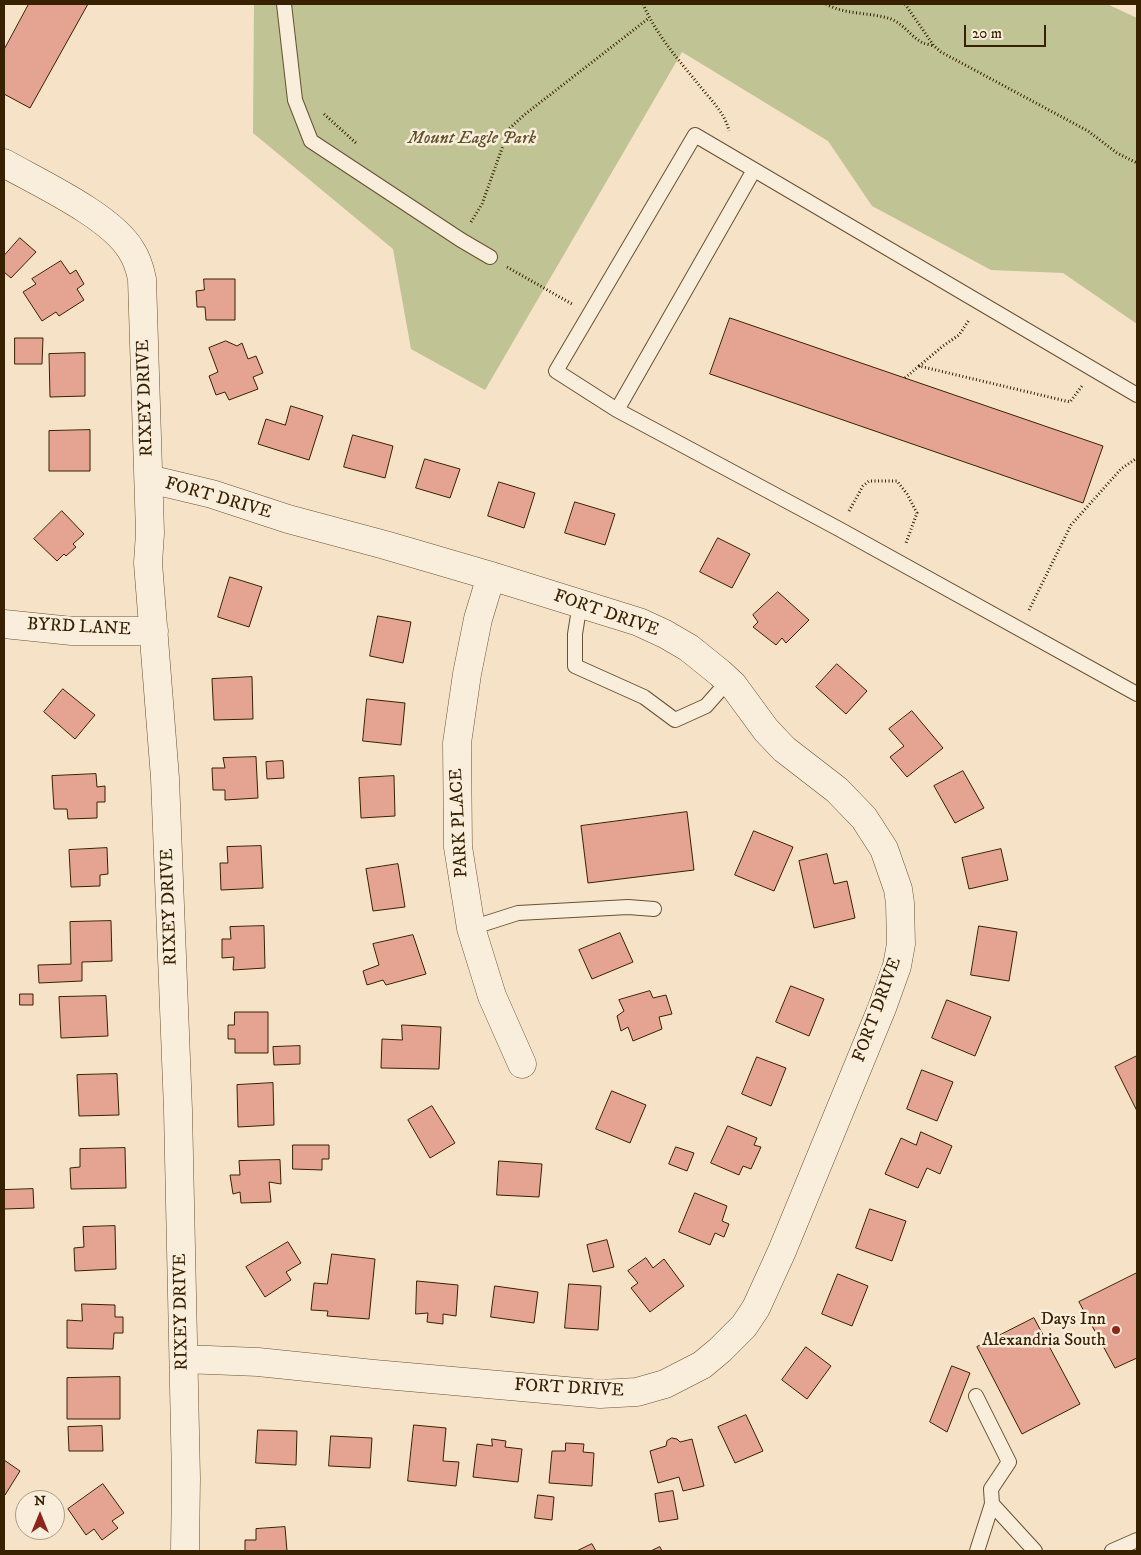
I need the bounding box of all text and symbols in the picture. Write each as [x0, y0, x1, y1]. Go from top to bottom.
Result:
scale bar [966, 15, 1048, 47]
text: 20 m [972, 24, 1002, 43]
park label: Mount Eagle Park [408, 128, 536, 150]
street label: RIXEY DRIVE [133, 339, 159, 457]
street label: FORT DRIVE [162, 473, 274, 525]
street label: FORT DRIVE [551, 586, 661, 642]
street label: BYRD LANE [26, 614, 132, 642]
street label: PARK PLACE [446, 768, 474, 878]
street label: RIXEY DRIVE [157, 848, 183, 966]
street label: FORT DRIVE [849, 955, 907, 1065]
street label: RIXEY DRIVE [170, 1253, 194, 1371]
place label: Days Inn Alexandria South [982, 1309, 1106, 1352]
marker: Days Inn Alexandria South [1110, 1324, 1122, 1336]
street label: FORT DRIVE [514, 1375, 624, 1403]
north arrow [15, 1490, 65, 1540]
text: N [34, 1492, 46, 1510]

